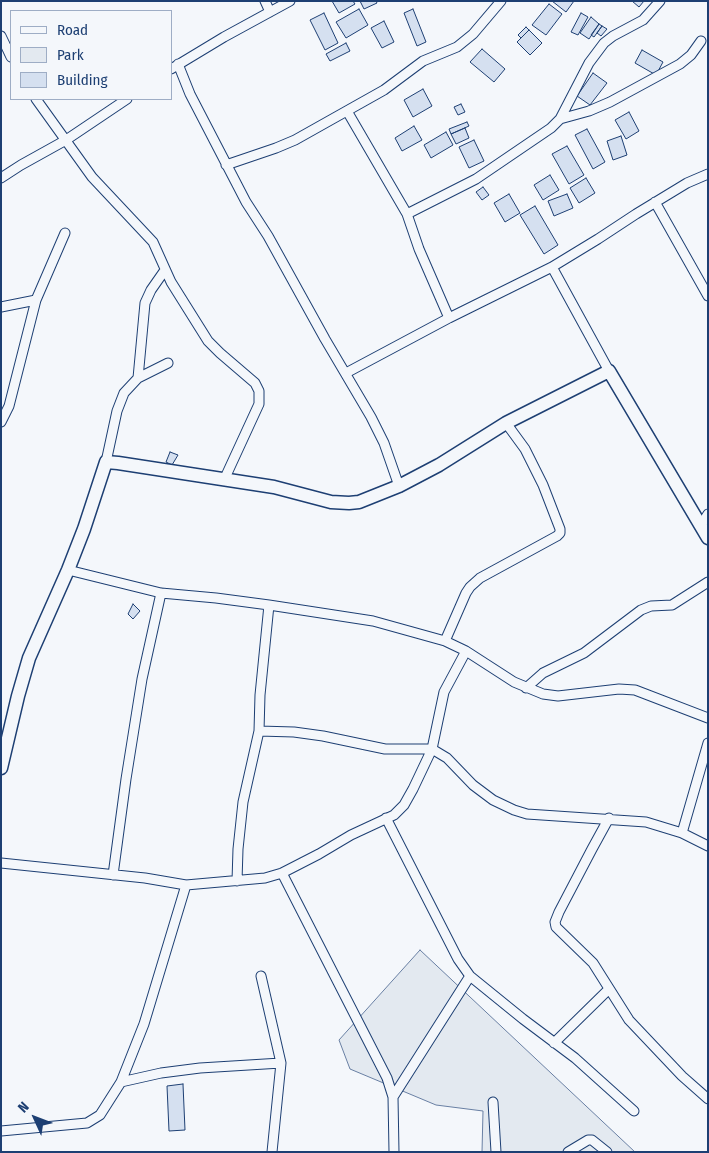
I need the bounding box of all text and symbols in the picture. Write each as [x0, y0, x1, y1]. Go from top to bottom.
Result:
legend [10, 10, 172, 100]
text: Road [57, 21, 88, 39]
text: Park [57, 46, 84, 64]
text: Building [57, 71, 108, 89]
north arrow [10, 1093, 60, 1143]
text: N [15, 1099, 33, 1116]

